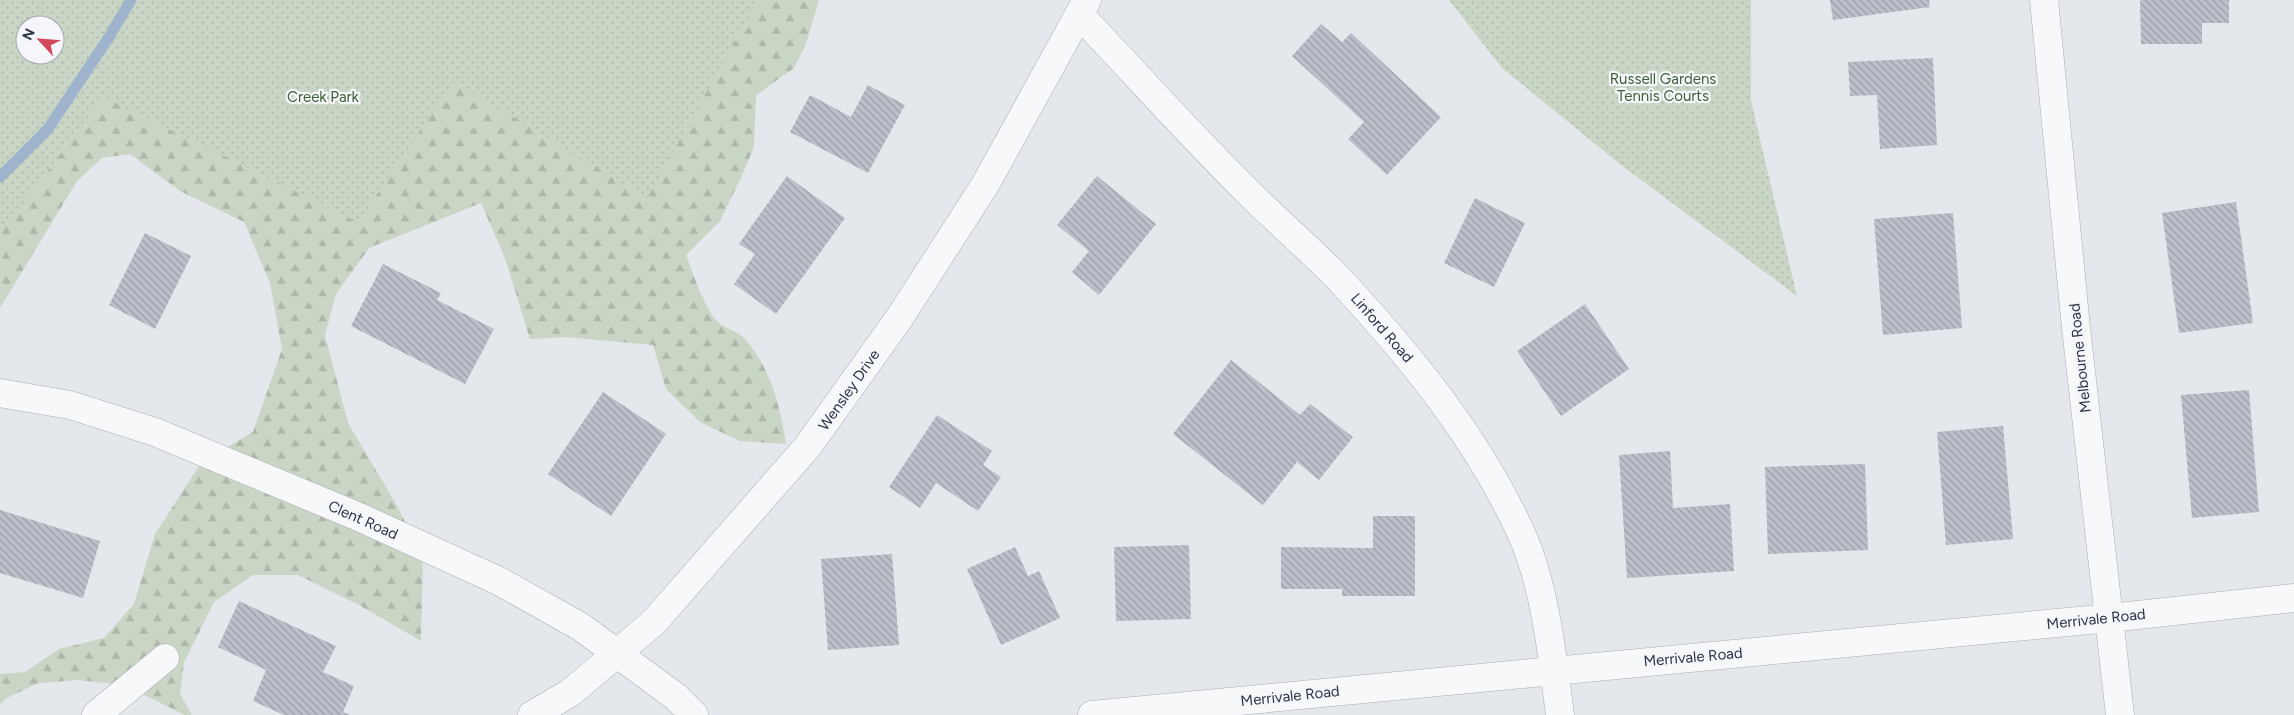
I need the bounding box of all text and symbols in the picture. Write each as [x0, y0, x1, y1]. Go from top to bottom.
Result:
north arrow [15, 15, 65, 65]
text: N [19, 26, 39, 43]
park label: Russell Gardens Tennis Courts [1610, 70, 1716, 105]
park label: Creek Park [287, 88, 360, 106]
street label: Linford Road [1347, 290, 1417, 366]
street label: Melbourne Road [2065, 302, 2095, 414]
street label: Wensley Drive [814, 346, 884, 434]
street label: Clent Road [325, 497, 401, 543]
street label: Merrivale Road [2046, 605, 2146, 633]
street label: Merrivale Road [1643, 644, 1743, 670]
street label: Merrivale Road [1240, 682, 1340, 710]

